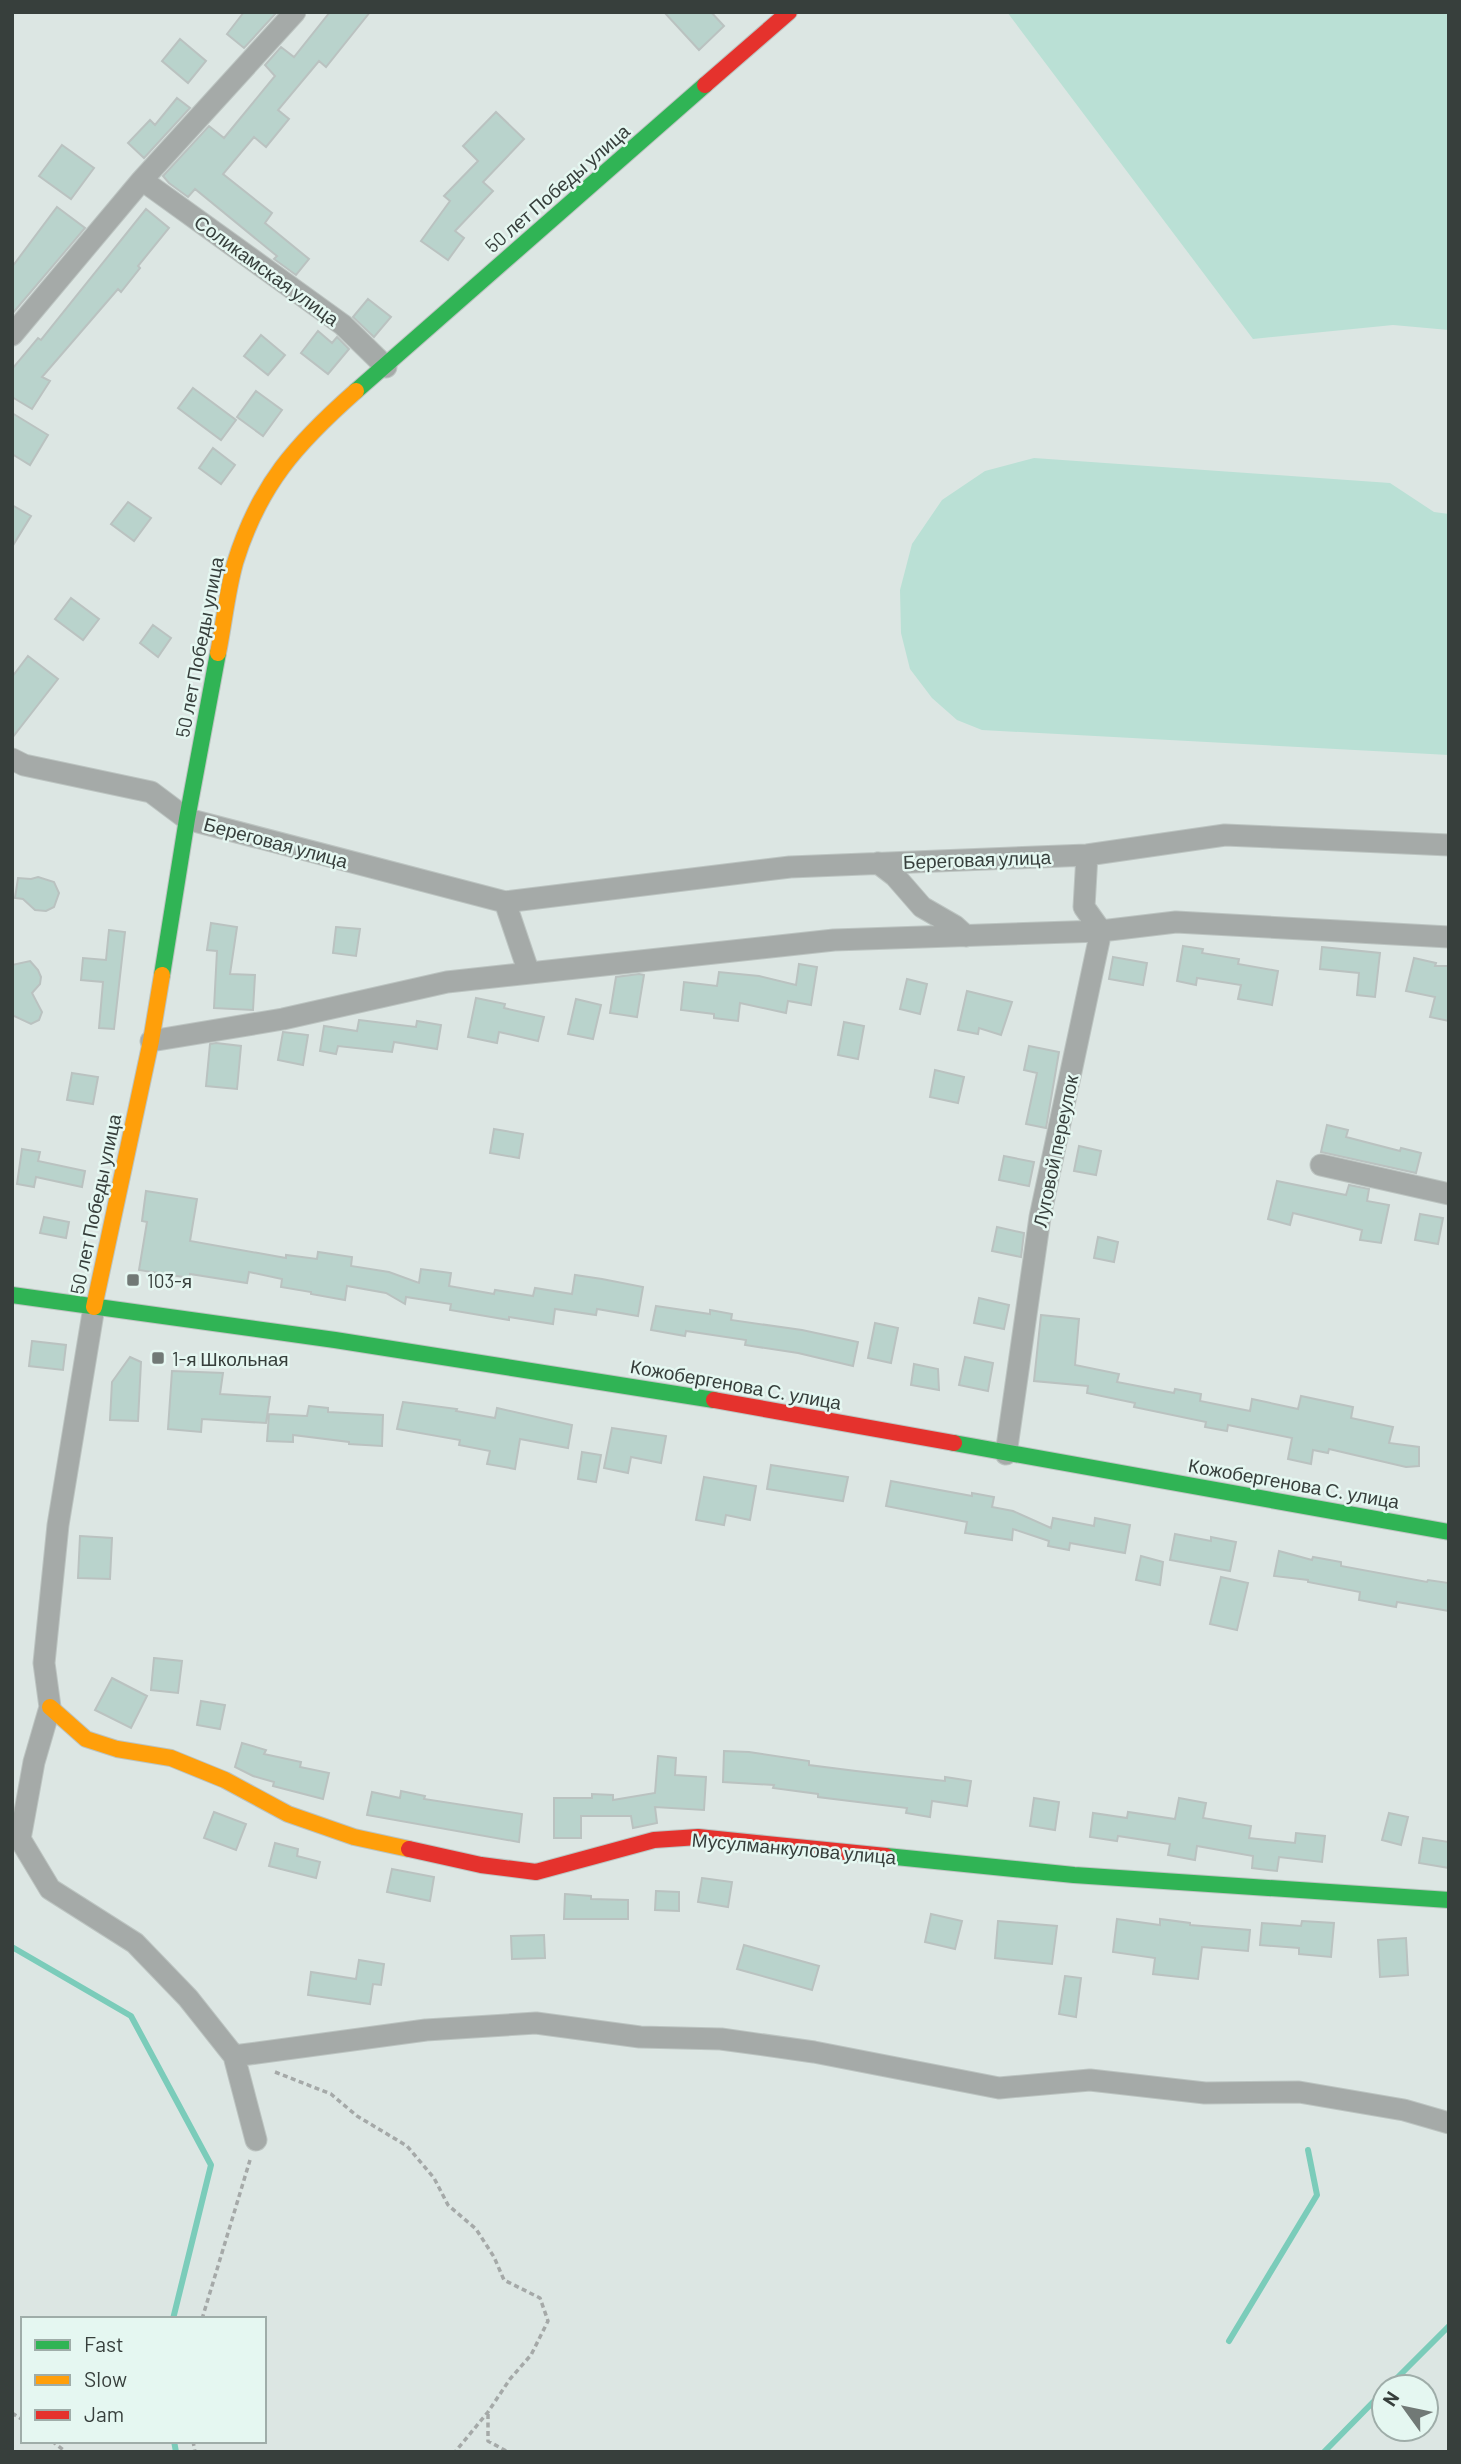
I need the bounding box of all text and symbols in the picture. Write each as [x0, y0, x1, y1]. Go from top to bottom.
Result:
street label: 50 лет Победы улица [480, 119, 634, 257]
street label: Соликамская улица [190, 210, 344, 330]
street label: 50 лет Победы улица [170, 554, 228, 739]
street label: Береговая улица [202, 812, 351, 872]
street label: Береговая улица [903, 845, 1052, 873]
street label: Луговой переулок [1028, 1072, 1083, 1229]
street label: 50 лет Победы улица [65, 1111, 125, 1296]
place label: 103-я [147, 1269, 192, 1292]
marker: 103-я [125, 1272, 141, 1288]
place label: 1-я Школьная [172, 1347, 289, 1370]
marker: 1-я Школьная [150, 1350, 166, 1366]
street label: Кожобергенова С. улица [629, 1354, 844, 1414]
street label: Кожобергенова С. улица [1187, 1453, 1402, 1513]
street label: Мусулманкулова улица [691, 1828, 898, 1868]
legend [21, 2317, 266, 2443]
text: Fast [84, 2331, 124, 2356]
text: Slow [84, 2366, 127, 2391]
north arrow [1370, 2373, 1440, 2443]
text: N [1377, 2387, 1403, 2410]
text: Jam [84, 2401, 124, 2426]

